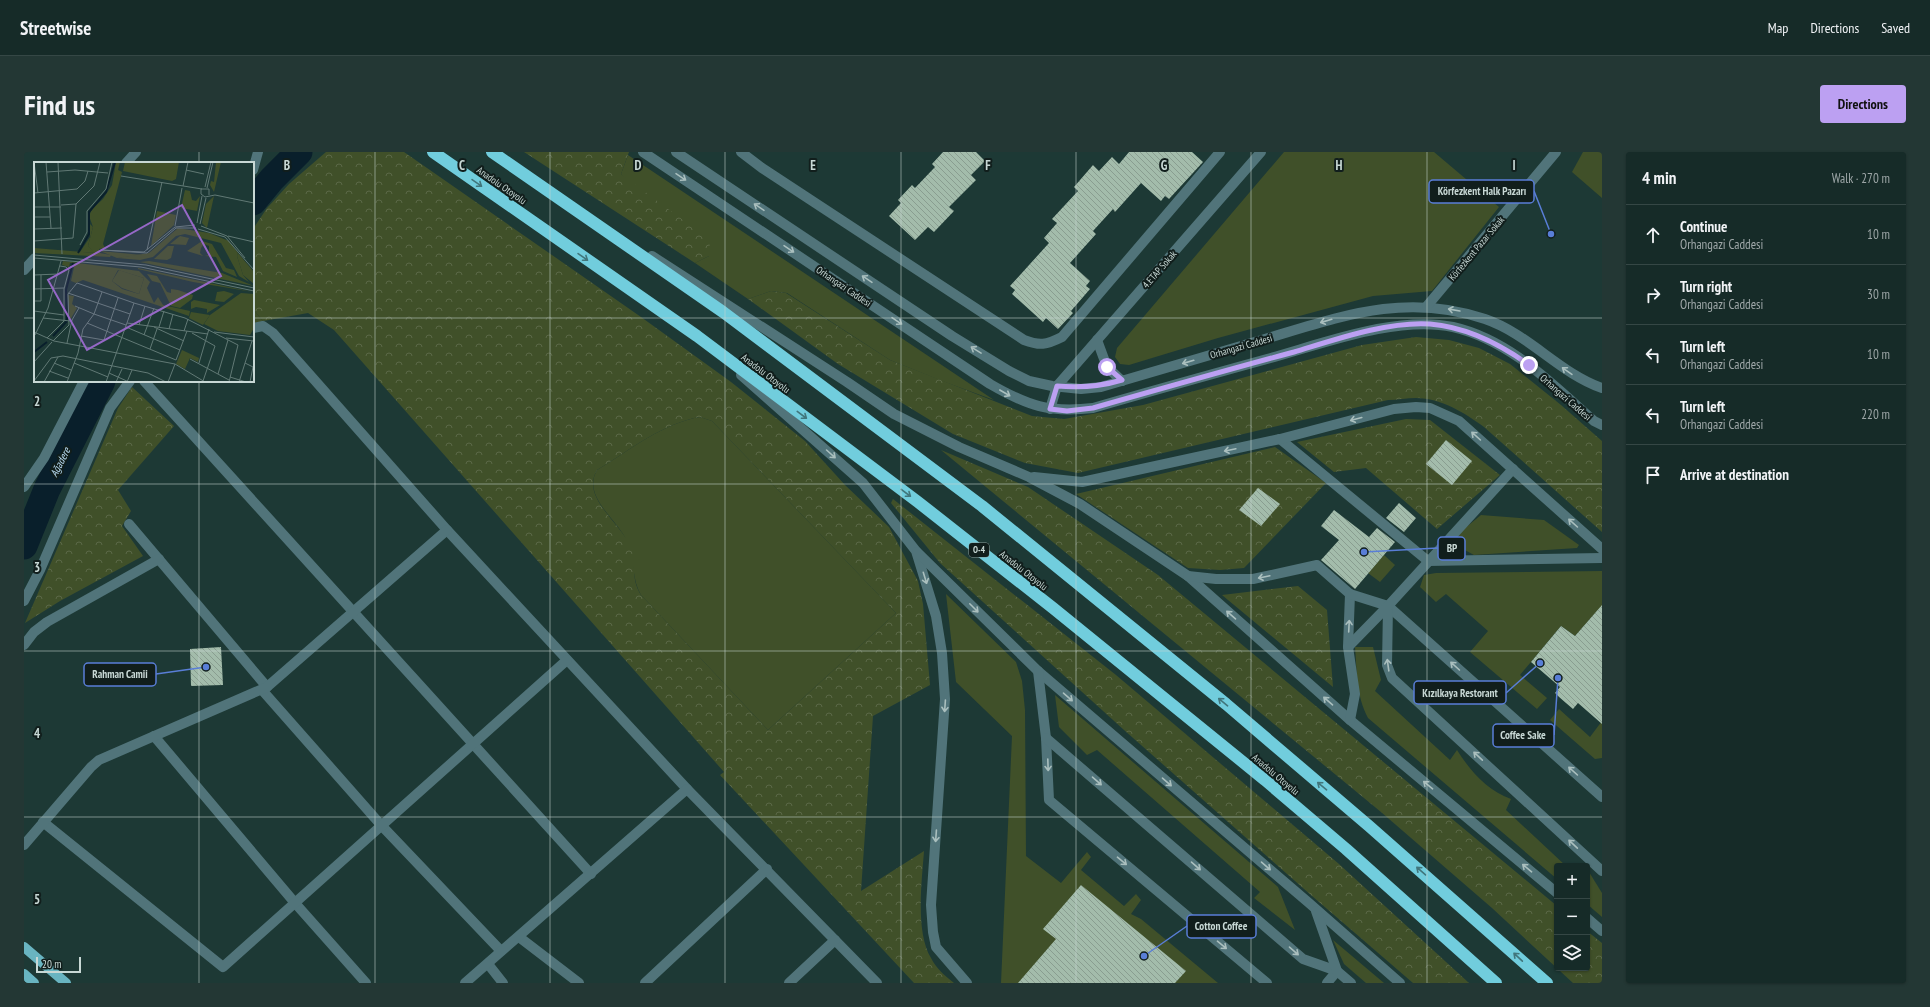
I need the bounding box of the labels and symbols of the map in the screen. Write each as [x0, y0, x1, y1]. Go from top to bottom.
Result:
text: B [284, 157, 290, 174]
text: C [459, 157, 465, 174]
text: D [635, 157, 642, 174]
text: E [810, 157, 816, 174]
text: F [985, 157, 991, 174]
text: G [1161, 157, 1168, 174]
text: H [1336, 157, 1343, 174]
text: I [1512, 157, 1516, 174]
inset map [34, 162, 254, 382]
street label: Anadolu Otoyolu [474, 164, 529, 207]
one-way arrow [675, 173, 686, 181]
one-way arrow [471, 179, 482, 187]
callout: Körfezkent Halk Pazarı [1429, 180, 1534, 203]
text: Körfezkent Halk Pazarı [1438, 184, 1526, 198]
one-way arrow [753, 203, 764, 211]
street label: Körfezkent Pazar Sokak [1446, 213, 1507, 283]
one-way arrow [783, 245, 794, 253]
street label: 4.ETAP Sokak [1139, 248, 1179, 291]
one-way arrow [578, 253, 589, 261]
street label: Orhangazi Caddesi [814, 263, 874, 310]
one-way arrow [862, 275, 873, 283]
one-way arrow [1448, 306, 1461, 314]
one-way arrow [891, 318, 903, 326]
one-way arrow [1320, 318, 1333, 326]
street label: Orhangazi Caddesi [1209, 331, 1274, 362]
one-way arrow [970, 346, 982, 354]
street label: Anadolu Otoyolu [739, 351, 793, 396]
route end [1520, 356, 1538, 374]
route start [1098, 358, 1116, 376]
one-way arrow [1181, 358, 1194, 366]
one-way arrow [1562, 367, 1573, 375]
street label: Orhangazi Caddesi [1537, 371, 1594, 423]
one-way arrow [999, 389, 1011, 397]
text: 2 [34, 393, 40, 410]
one-way arrow [796, 411, 807, 419]
one-way arrow [1350, 415, 1363, 423]
one-way arrow [1471, 431, 1481, 441]
water label: Ağadere [47, 444, 74, 479]
one-way arrow [1224, 446, 1237, 454]
one-way arrow [825, 450, 836, 459]
one-way arrow [900, 489, 911, 498]
one-way arrow [1568, 518, 1578, 527]
callout: BP [1438, 537, 1465, 560]
text: BP [1447, 541, 1458, 555]
road number: O-4 [969, 543, 989, 557]
street label: Anadolu Otoyolu [997, 548, 1050, 593]
text: 3 [34, 559, 40, 576]
one-way arrow [921, 572, 929, 584]
one-way arrow [1258, 573, 1271, 581]
one-way arrow [969, 603, 979, 613]
one-way arrow [1226, 610, 1236, 619]
one-way arrow [1345, 620, 1353, 633]
one-way arrow [1384, 659, 1392, 672]
one-way arrow [1450, 661, 1460, 671]
callout: Rahman Camii [84, 663, 156, 686]
text: Rahman Camii [92, 667, 148, 681]
callout: Kızılkaya Restorant [1414, 681, 1506, 704]
text: Kızılkaya Restorant [1422, 686, 1499, 700]
one-way arrow [1063, 693, 1074, 702]
one-way arrow [1323, 696, 1334, 705]
one-way arrow [1218, 697, 1229, 706]
one-way arrow [941, 699, 948, 712]
callout: Coffee Sake [1493, 724, 1554, 747]
text: 4 [34, 725, 41, 742]
text: Coffee Sake [1500, 728, 1546, 742]
street label: Anadolu Otoyolu [1249, 751, 1302, 798]
one-way arrow [1473, 752, 1483, 761]
one-way arrow [1044, 758, 1051, 771]
one-way arrow [1568, 767, 1578, 776]
one-way arrow [1092, 777, 1102, 786]
one-way arrow [1162, 777, 1172, 786]
one-way arrow [1422, 780, 1433, 789]
one-way arrow [1318, 782, 1328, 791]
one-way arrow [932, 829, 940, 842]
one-way arrow [1568, 839, 1578, 849]
one-way arrow [1117, 857, 1128, 866]
one-way arrow [1261, 861, 1271, 871]
one-way arrow [1190, 862, 1201, 871]
one-way arrow [1522, 864, 1532, 873]
one-way arrow [1416, 867, 1426, 876]
text: 5 [34, 891, 40, 908]
callout: Cotton Coffee [1187, 915, 1256, 938]
text: Cotton Coffee [1195, 919, 1248, 933]
one-way arrow [1216, 941, 1227, 950]
one-way arrow [1289, 946, 1299, 956]
one-way arrow [1513, 952, 1524, 961]
scale bar [36, 955, 81, 974]

